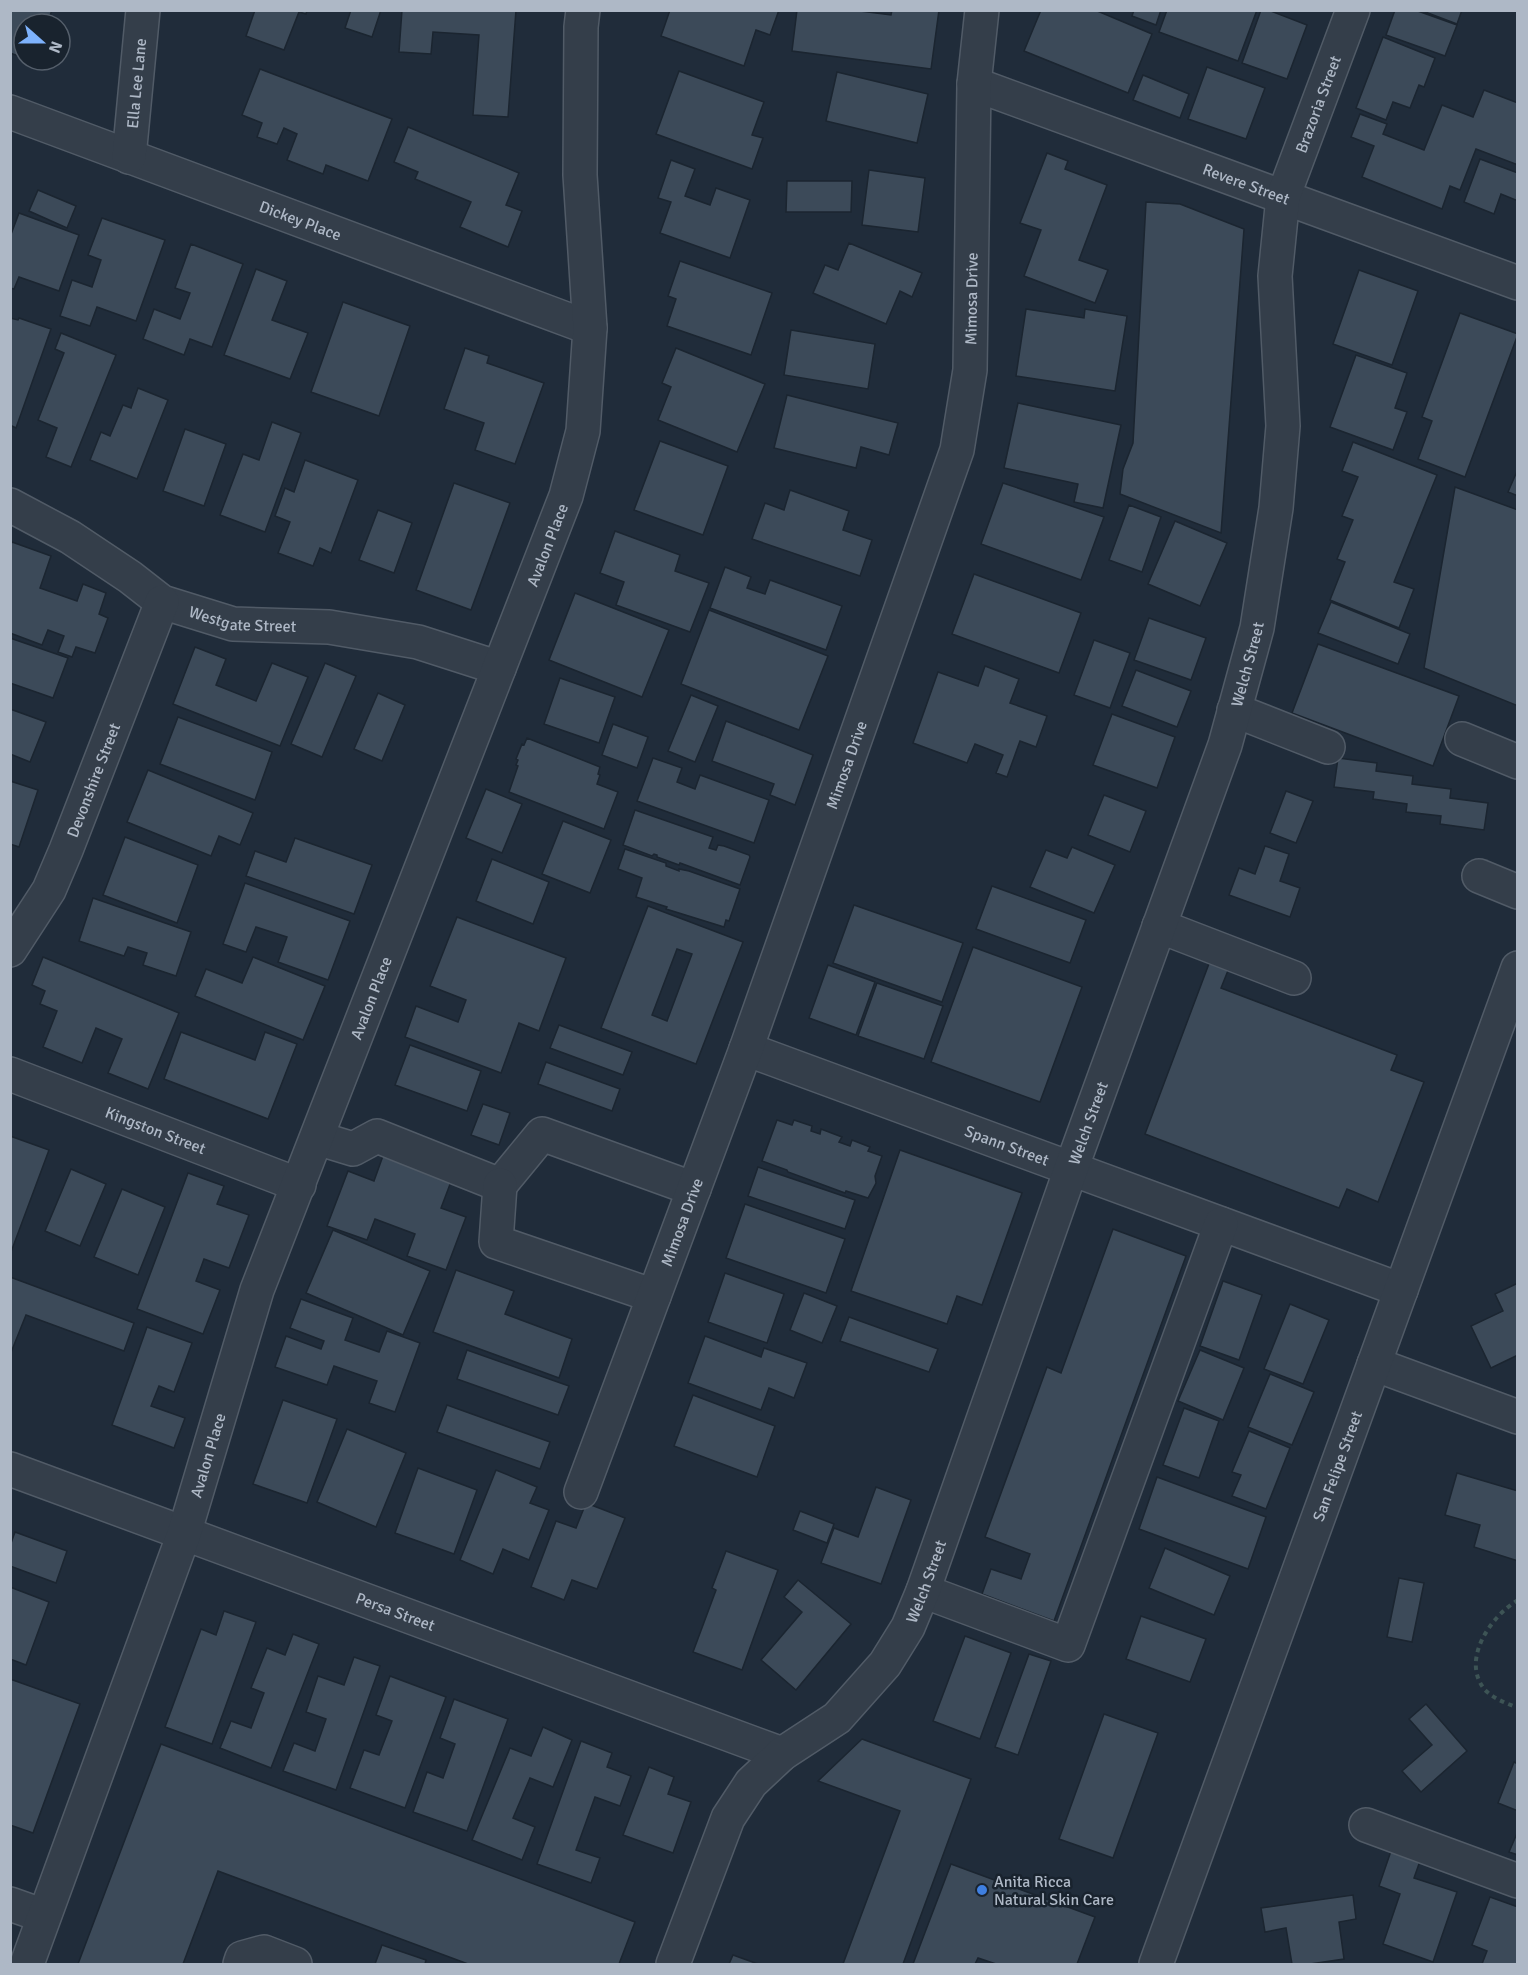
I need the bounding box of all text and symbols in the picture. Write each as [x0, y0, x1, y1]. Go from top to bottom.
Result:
north arrow [12, 12, 72, 72]
street label: Ella Lee Lane [123, 37, 151, 129]
text: N [44, 38, 66, 56]
street label: Brazoria Street [1291, 53, 1346, 156]
street label: Revere Street [1200, 160, 1293, 210]
street label: Dickey Place [256, 197, 344, 246]
street label: Mimosa Drive [961, 252, 983, 345]
street label: Avalon Place [523, 501, 573, 590]
street label: Westgate Street [186, 602, 297, 637]
street label: Welch Street [1227, 620, 1269, 709]
street label: Mimosa Drive [822, 718, 872, 812]
street label: Devonshire Street [63, 720, 125, 841]
street label: Avalon Place [346, 954, 397, 1043]
street label: Welch Street [1064, 1079, 1113, 1168]
street label: Kingston Street [102, 1103, 209, 1159]
street label: Spann Street [962, 1121, 1052, 1171]
street label: Mimosa Drive [657, 1175, 708, 1269]
street label: San Felipe Street [1309, 1408, 1367, 1524]
street label: Avalon Place [186, 1411, 231, 1500]
street label: Welch Street [902, 1537, 951, 1626]
street label: Persa Street [353, 1589, 438, 1636]
place label: Anita Ricca Natural Skin Care [994, 1872, 1114, 1910]
marker: Anita Ricca Natural Skin Care [975, 1883, 989, 1897]

